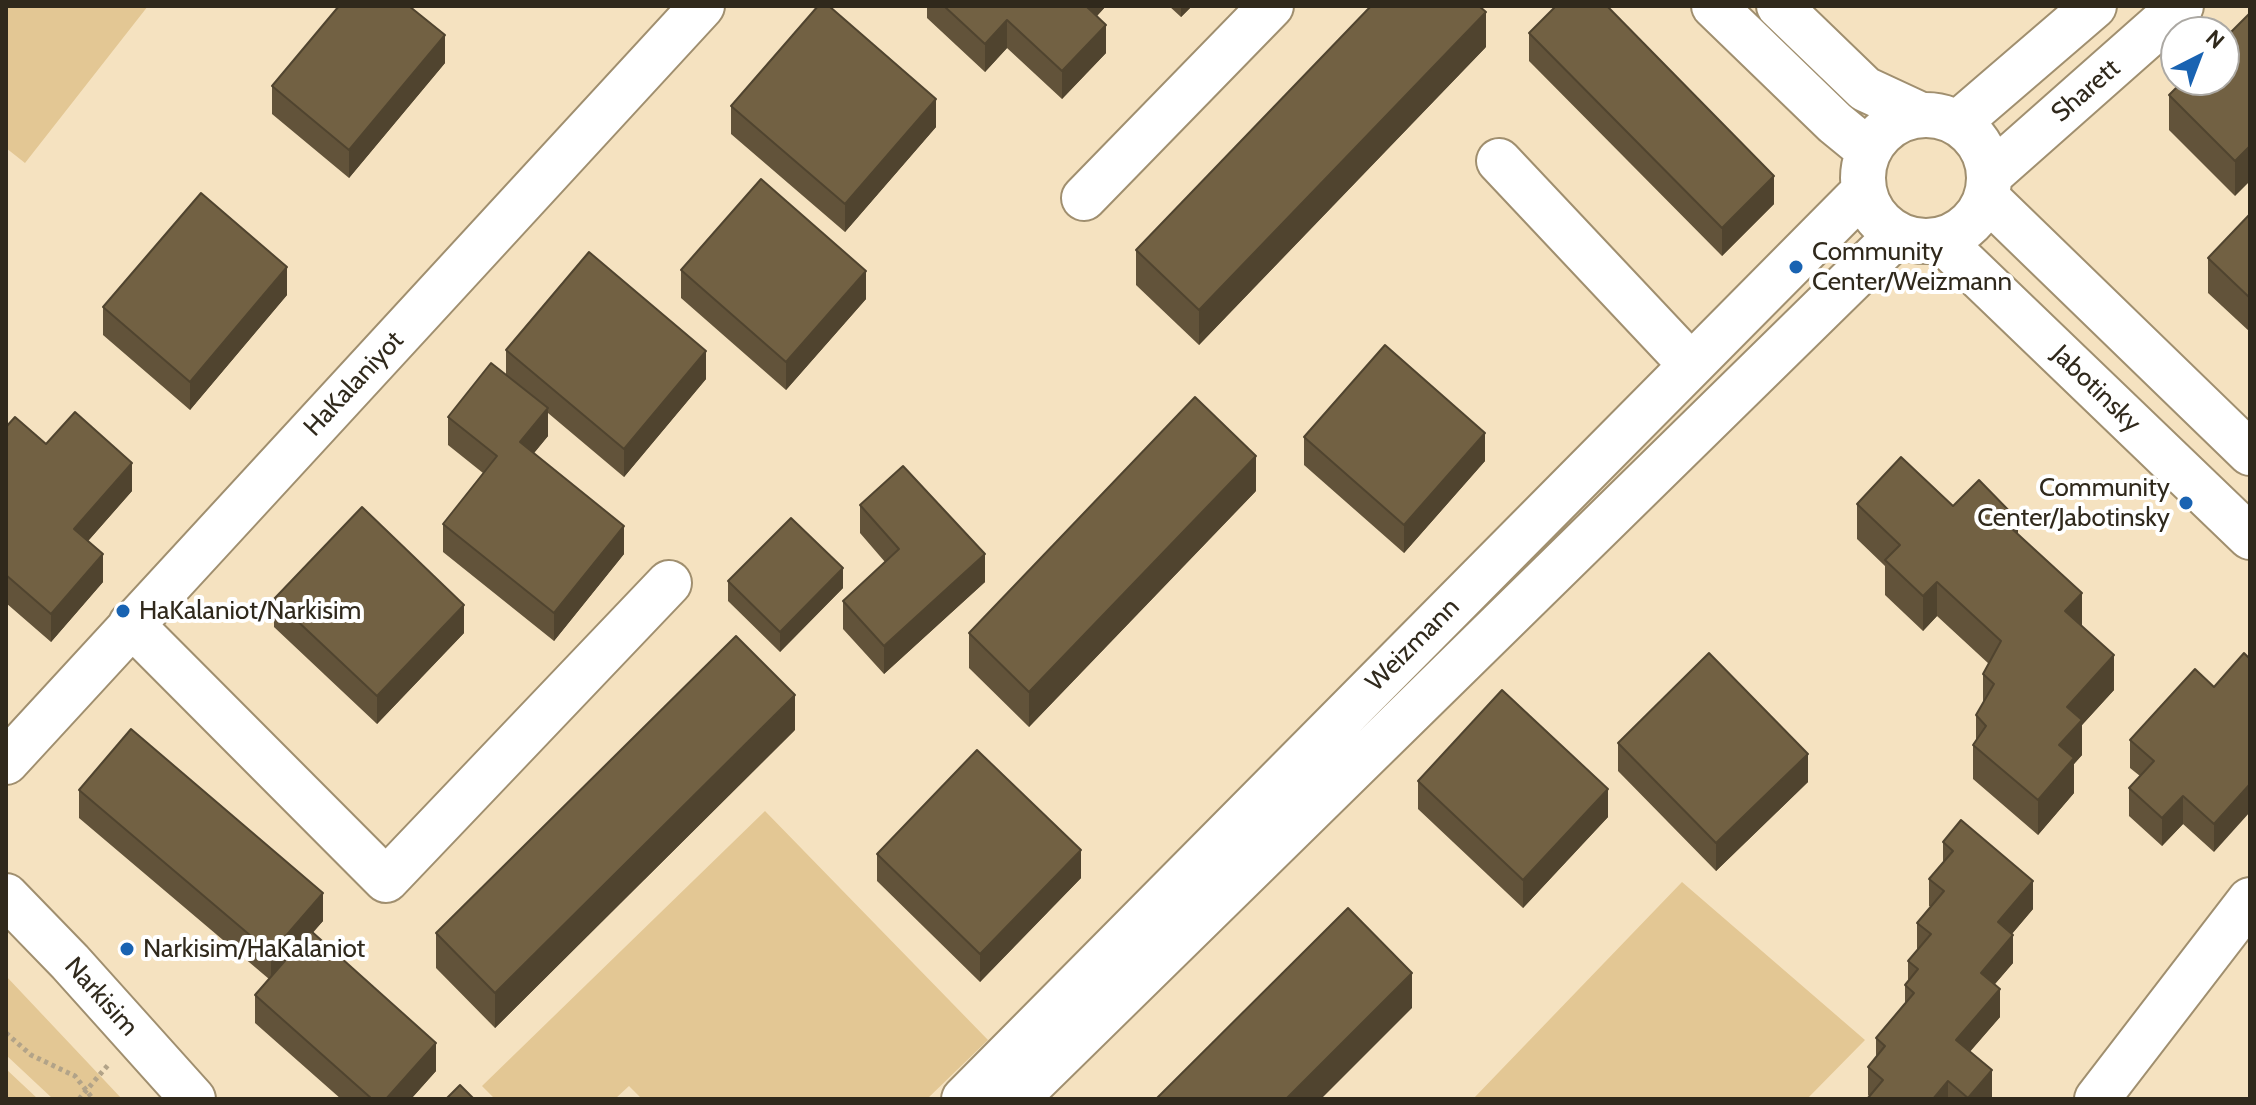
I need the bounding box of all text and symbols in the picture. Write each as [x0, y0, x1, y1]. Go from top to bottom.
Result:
north arrow [2160, 16, 2240, 96]
text: N [2200, 24, 2230, 55]
street label: Sharett [2045, 53, 2127, 129]
place label: Community Center/Weizmann [1812, 236, 2012, 298]
marker: Community Center/Weizmann [1787, 258, 1805, 276]
street label: HaKalaniyot [298, 325, 410, 443]
street label: Jabotinsky [2045, 339, 2147, 439]
place label: Community Center/Jabotinsky [1977, 472, 2170, 534]
marker: Community Center/Jabotinsky [2177, 494, 2195, 512]
street label: Weizmann [1360, 592, 1466, 698]
place label: HaKalaniot/Narkisim [139, 595, 361, 627]
marker: HaKalaniot/Narkisim [114, 602, 132, 620]
place label: Narkisim/HaKalaniot [143, 933, 365, 965]
marker: Narkisim/HaKalaniot [118, 940, 136, 958]
street label: Narkisim [58, 951, 144, 1043]

